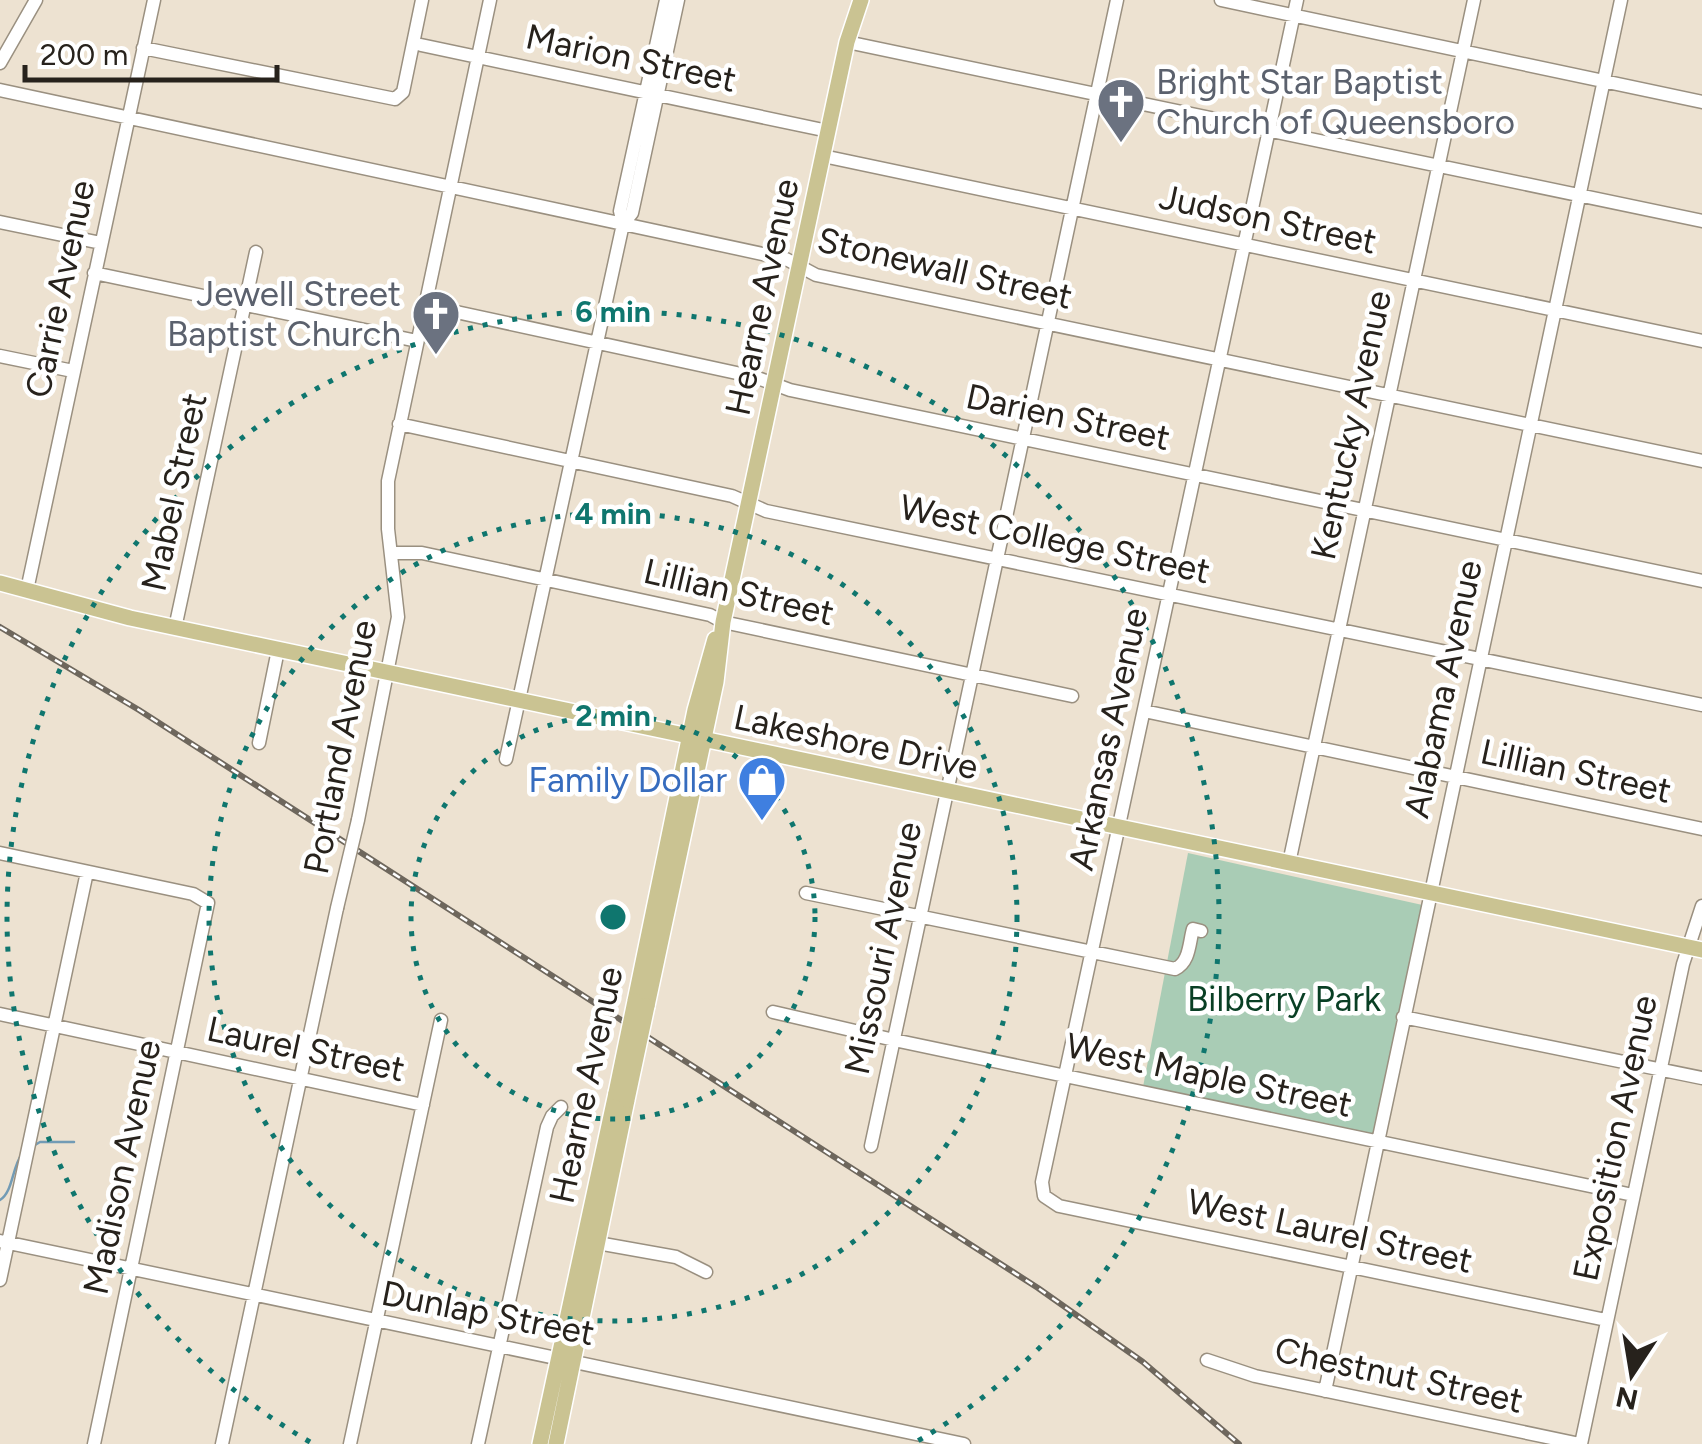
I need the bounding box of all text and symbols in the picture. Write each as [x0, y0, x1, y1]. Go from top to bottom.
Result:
street label: Marion Street [522, 15, 740, 101]
scale bar [25, 20, 278, 82]
text: 200 m [40, 36, 128, 73]
place label: Bright Star Baptist Church of Queensboro [1156, 61, 1515, 143]
church icon: Bright Star Baptist Church of Queensboro [1095, 76, 1147, 144]
street label: Hearne Avenue [716, 175, 808, 419]
street label: Judson Street [1156, 175, 1380, 263]
street label: Carrie Avenue [16, 177, 104, 401]
street label: Stonewall Street [814, 218, 1076, 318]
place label: Jewell Street Baptist Church [167, 273, 401, 355]
street label: Kentucky Avenue [1302, 287, 1400, 563]
church icon: Jewell Street Baptist Church [410, 288, 462, 356]
text: 6 min [575, 293, 651, 330]
street label: Darien Street [962, 375, 1174, 459]
street label: Mabel Street [133, 389, 215, 595]
street label: West College Street [896, 486, 1214, 592]
text: 4 min [574, 495, 652, 532]
street label: Lillian Street [640, 550, 838, 634]
street label: Alabama Avenue [1395, 556, 1491, 822]
street label: Arkansas Avenue [1060, 604, 1156, 874]
street label: Portland Avenue [295, 616, 385, 878]
street label: Lakeshore Drive [730, 696, 982, 788]
text: 2 min [575, 697, 651, 734]
street label: Lillian Street [1477, 730, 1675, 812]
shop icon: Family Dollar [736, 754, 788, 822]
place label: Family Dollar [528, 759, 727, 801]
street label: Missouri Avenue [836, 818, 930, 1078]
centre of rings [595, 899, 631, 935]
street label: Hearne Avenue [540, 963, 632, 1207]
park label: Bilberry Park [1187, 978, 1381, 1020]
street label: Exposition Avenue [1564, 991, 1666, 1285]
street label: Laurel Street [203, 1008, 409, 1090]
street label: West Maple Street [1062, 1024, 1356, 1126]
street label: Madison Avenue [75, 1036, 169, 1298]
street label: West Laurel Street [1184, 1180, 1476, 1282]
street label: Dunlap Street [378, 1272, 598, 1354]
north arrow [1582, 1324, 1682, 1424]
street label: Chestnut Street [1271, 1328, 1527, 1422]
text: N [1613, 1380, 1641, 1417]

